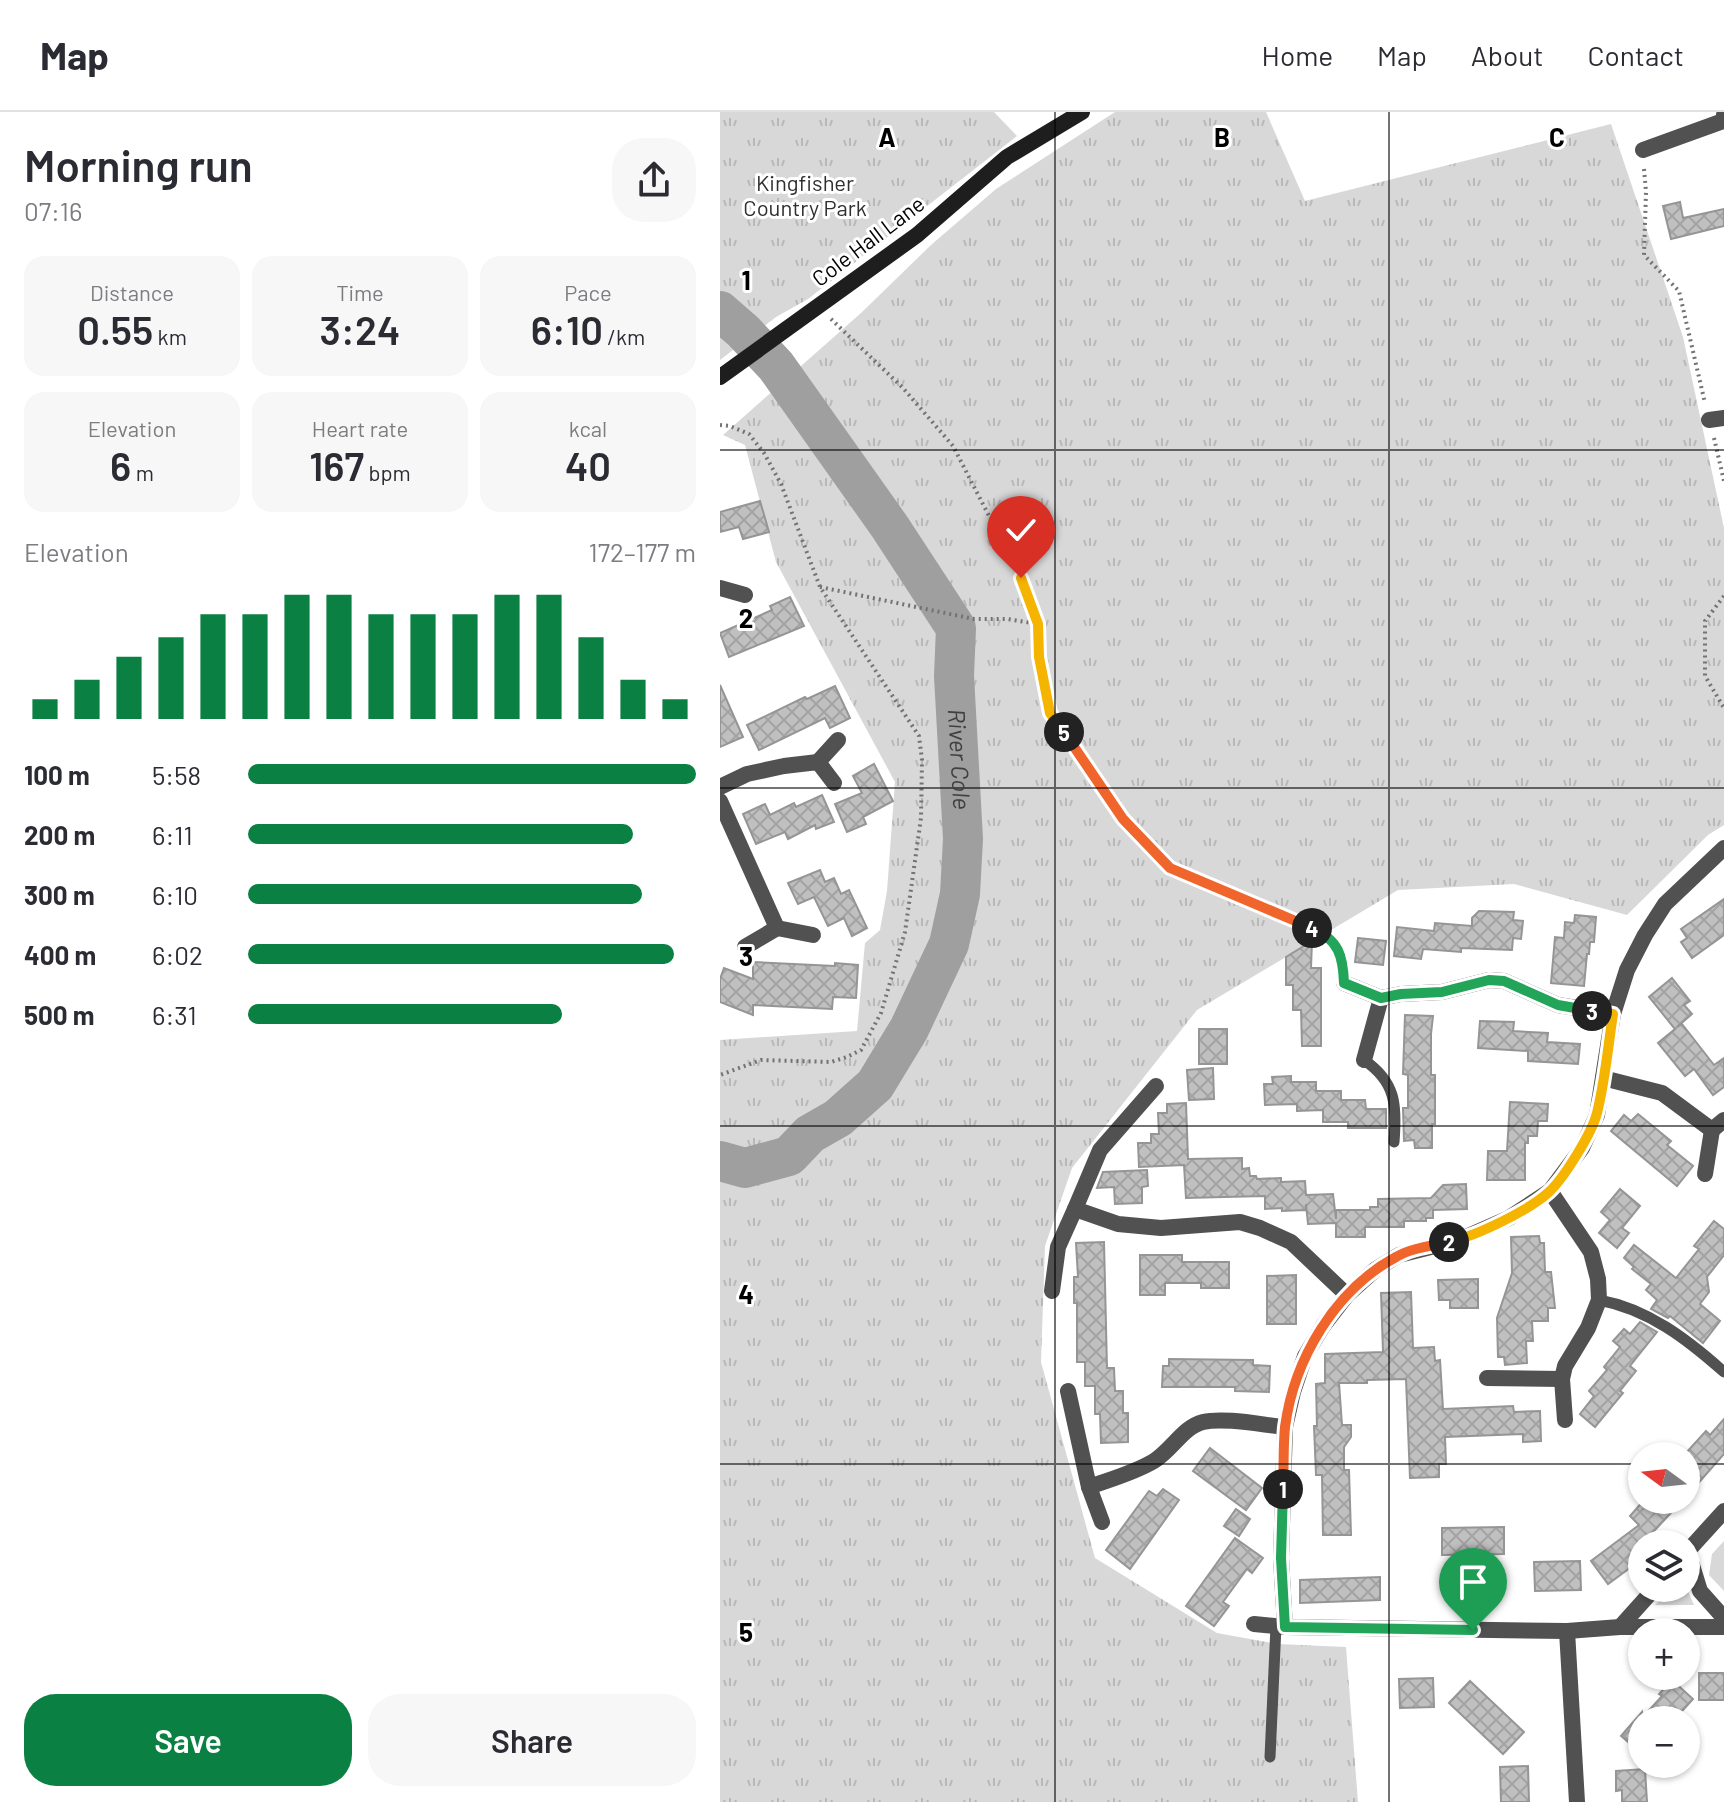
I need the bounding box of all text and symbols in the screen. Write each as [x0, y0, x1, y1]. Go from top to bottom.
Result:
text: Map [40, 32, 109, 78]
text: Home [1262, 38, 1333, 72]
text: Map [1377, 38, 1427, 72]
text: About [1471, 38, 1543, 72]
text: Contact [1587, 38, 1684, 72]
text: A [878, 121, 896, 152]
text: B [1214, 121, 1230, 152]
text: C [1549, 121, 1565, 152]
text: Morning run [24, 138, 253, 191]
button: share [612, 138, 696, 222]
park label: Kingfisher Country Park [743, 169, 867, 220]
street label: Cole Hall Lane [806, 190, 929, 291]
text: 07:16 [24, 195, 82, 226]
text: 1 [741, 264, 751, 295]
text: Distance [90, 279, 174, 305]
text: Time [336, 279, 384, 305]
text: Pace [564, 279, 612, 305]
text: 0.55 [77, 305, 153, 353]
text: 3:24 [320, 305, 400, 353]
text: 6:10 [531, 305, 603, 353]
text: km [153, 323, 187, 349]
text: /km [603, 323, 645, 349]
text: Elevation [88, 415, 176, 441]
text: Heart rate [312, 415, 408, 441]
text: kcal [569, 415, 607, 441]
text: 6 [110, 441, 131, 489]
text: 167 [309, 441, 364, 489]
text: 40 [565, 441, 611, 489]
text: m [131, 459, 154, 485]
text: bpm [364, 459, 411, 485]
pin [987, 496, 1055, 578]
icon: check [999, 508, 1043, 552]
text: Elevation [24, 536, 129, 567]
text: 172–177 m [589, 536, 696, 567]
text: 2 [739, 602, 753, 633]
water label: River Cole [943, 708, 977, 810]
pin: 5 [1044, 712, 1084, 752]
text: 5 [1058, 719, 1070, 745]
text: 100 m [24, 759, 90, 790]
text: 5:58 [152, 759, 201, 790]
text: 200 m [24, 819, 95, 850]
text: 6:11 [152, 819, 192, 850]
text: 300 m [24, 879, 95, 910]
text: 6:10 [152, 879, 198, 910]
pin: 4 [1292, 908, 1332, 948]
text: 4 [1305, 915, 1319, 941]
text: 400 m [24, 939, 96, 970]
text: 6:02 [152, 939, 203, 970]
text: 3 [739, 940, 753, 971]
pin: 3 [1572, 991, 1612, 1031]
text: 3 [1586, 998, 1598, 1024]
text: 500 m [24, 999, 95, 1030]
text: 6:31 [152, 999, 197, 1030]
pin: 2 [1429, 1222, 1469, 1262]
text: 2 [1443, 1229, 1455, 1255]
text: 4 [738, 1278, 754, 1309]
north arrow [1628, 1442, 1700, 1514]
map controls [1628, 1442, 1700, 1778]
pin: 1 [1263, 1469, 1303, 1509]
text: 1 [1279, 1476, 1287, 1502]
button: layers [1628, 1530, 1700, 1602]
pin [1439, 1548, 1507, 1630]
icon: arrive [1451, 1560, 1495, 1604]
text: 5 [739, 1616, 753, 1647]
button: + [1628, 1618, 1700, 1690]
button: Save [24, 1694, 352, 1786]
button: Share [368, 1694, 696, 1786]
button: − [1628, 1706, 1700, 1778]

